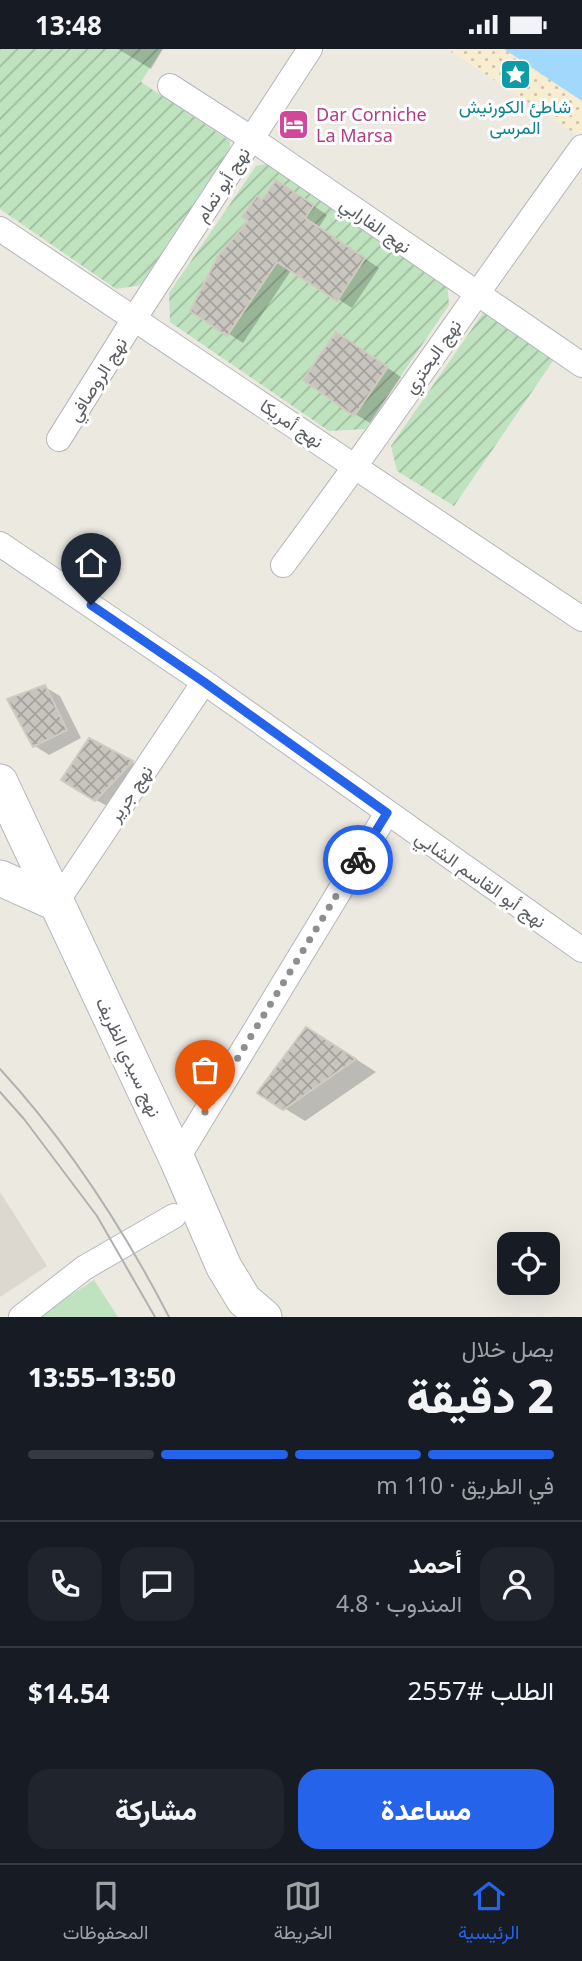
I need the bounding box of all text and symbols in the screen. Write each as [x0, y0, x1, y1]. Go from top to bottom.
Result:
text: 13:48 [35, 7, 102, 43]
place icon: شاطئ الكورنيش المرسى [498, 58, 532, 92]
place label: شاطئ الكورنيش المرسى [459, 94, 571, 139]
place label: Dar Corniche La Marsa [316, 102, 427, 147]
hotel icon: Dar Corniche La Marsa [276, 107, 310, 141]
street label: نهج أبو تمام [189, 142, 256, 227]
street label: نهج الفارابي [333, 192, 416, 262]
street label: نهج البحتري [398, 314, 470, 400]
street label: نهج الروصافي [62, 332, 136, 428]
street label: نهج أمريكا [255, 393, 328, 454]
pin [61, 533, 121, 605]
icon: home [72, 544, 110, 582]
street label: نهج جرير [102, 760, 158, 827]
courier [323, 825, 393, 895]
street label: نهج أبو القاسم الشابي [409, 825, 551, 936]
icon: bike [339, 841, 377, 879]
street label: نهج سيدي الظريف [87, 993, 167, 1123]
pin [175, 1040, 235, 1112]
icon: bag [186, 1051, 224, 1089]
map controls [497, 1232, 560, 1295]
button: locate [497, 1232, 560, 1295]
text: يصل خلال [462, 1332, 554, 1364]
text: 13:50–13:55 [28, 1359, 176, 1395]
text: 2 دقيقة [407, 1364, 554, 1426]
text: في الطريق · 110 m [376, 1469, 554, 1501]
text: أحمد [409, 1545, 462, 1581]
button: phone [28, 1547, 102, 1621]
button: chat [120, 1547, 194, 1621]
button: person [480, 1547, 554, 1621]
text: المندوب · 4.8 [336, 1587, 462, 1619]
text: الطلب #2557 [407, 1672, 554, 1708]
text: $14.54 [28, 1675, 110, 1711]
button: مشاركة [28, 1769, 284, 1849]
button: مساعدة [298, 1769, 554, 1849]
tab: المحفوظات [63, 1877, 148, 1949]
tab: الخريطة [274, 1877, 332, 1949]
tab: الرئيسية [458, 1877, 519, 1949]

